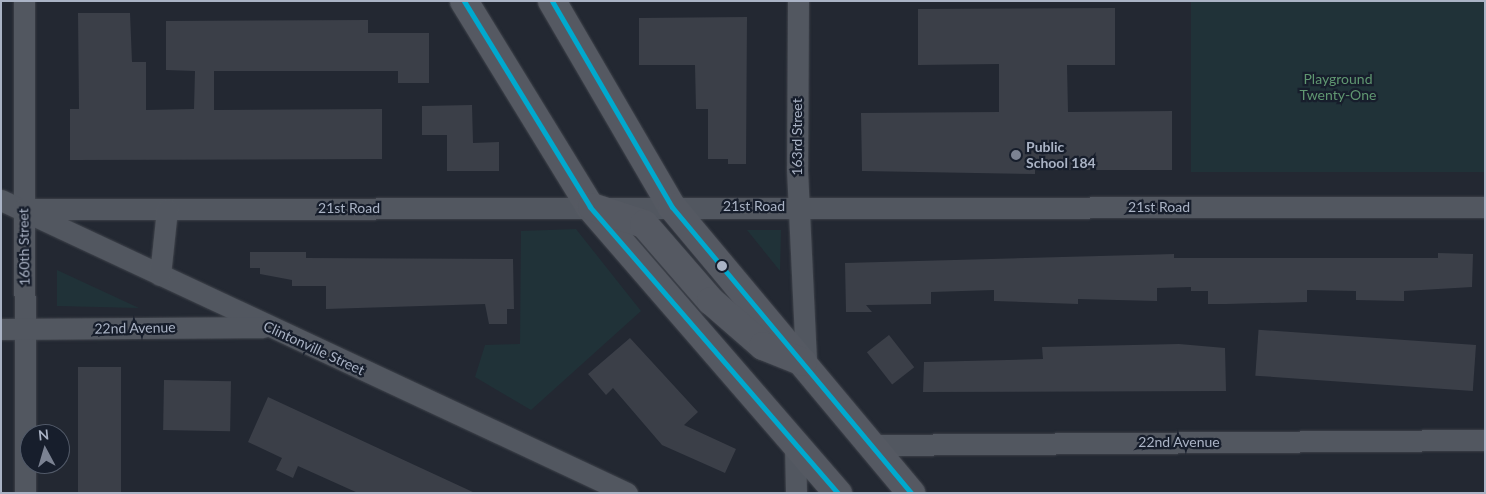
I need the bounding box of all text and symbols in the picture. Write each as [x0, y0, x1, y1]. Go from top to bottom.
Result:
park label: Playground Twenty-One [1300, 71, 1376, 104]
street label: 163rd Street [789, 98, 805, 176]
place label: Public School 184 [1026, 139, 1096, 172]
marker: Public School 184 [1010, 149, 1022, 161]
street label: 21st Road [723, 198, 785, 214]
street label: 21st Road [1128, 199, 1190, 215]
street label: 21st Road [318, 200, 380, 216]
street label: 160th Street [15, 208, 33, 286]
unlabelled marker [717, 261, 727, 271]
street label: Clintonville Street [261, 317, 367, 379]
street label: 22nd Avenue [94, 319, 176, 337]
north arrow [20, 424, 70, 474]
text: N [37, 426, 50, 444]
street label: 22nd Avenue [1138, 434, 1220, 450]

